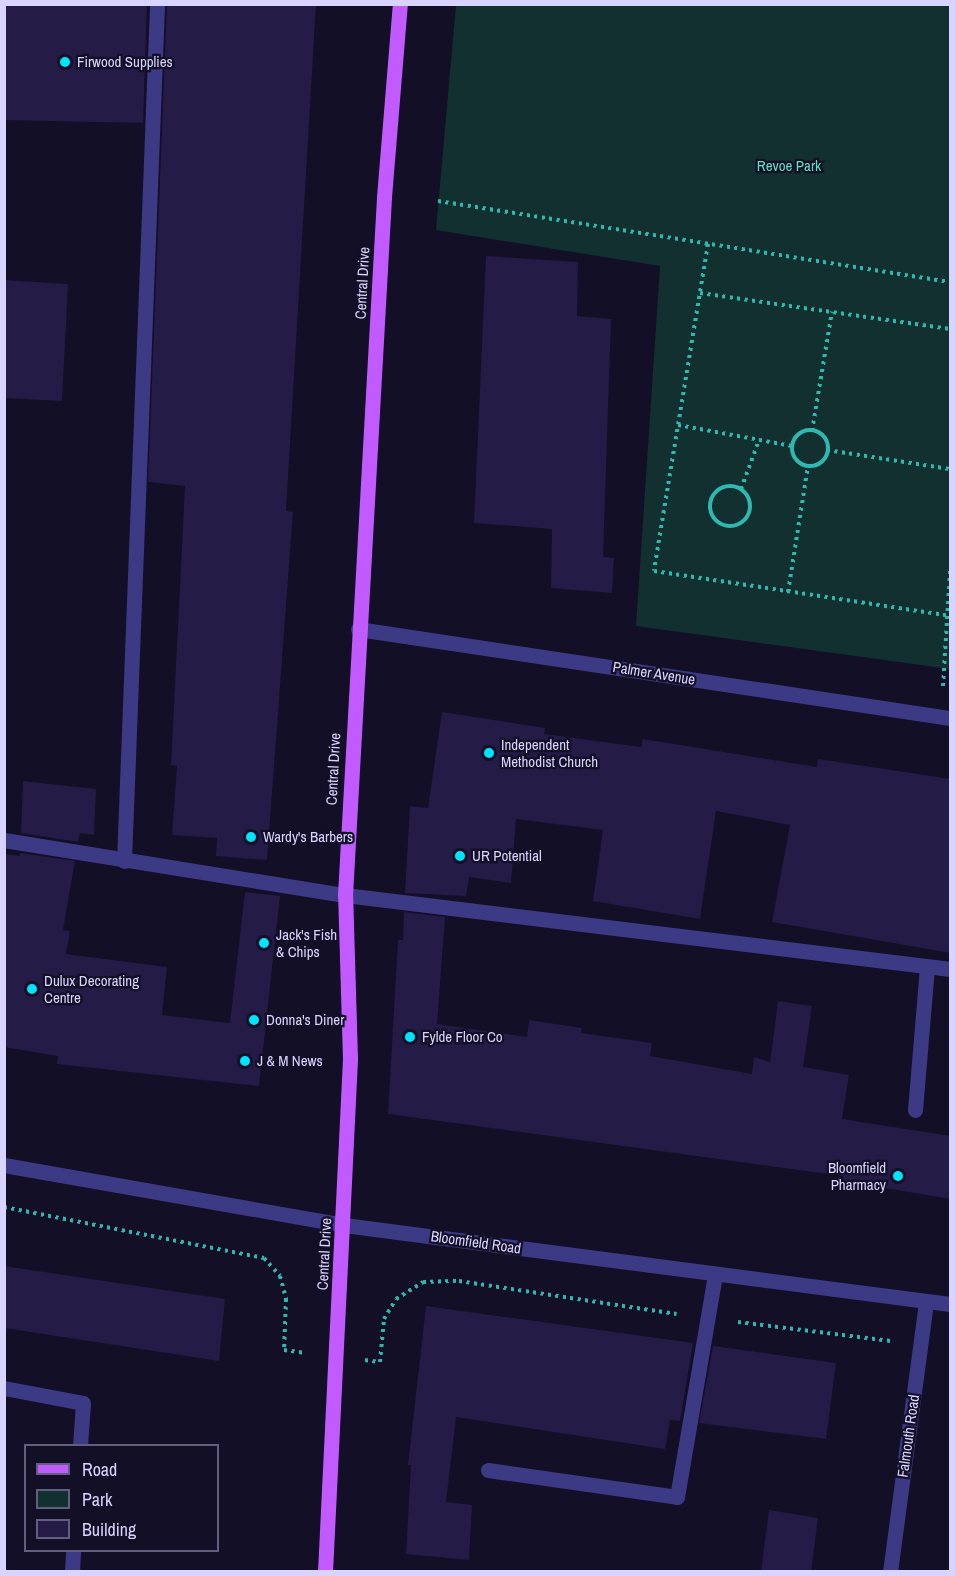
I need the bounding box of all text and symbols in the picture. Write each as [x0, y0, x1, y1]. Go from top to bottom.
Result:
place label: Firwood Supplies [77, 53, 173, 71]
marker: Firwood Supplies [58, 55, 72, 69]
park label: Revoe Park [757, 157, 821, 175]
street label: Central Drive [351, 246, 373, 320]
street label: Palmer Avenue [611, 658, 697, 688]
street label: Central Drive [322, 732, 344, 806]
place label: Independent Methodist Church [501, 735, 598, 770]
marker: Independent Methodist Church [482, 746, 496, 760]
place label: Wardy's Barbers [263, 828, 353, 846]
marker: Wardy's Barbers [244, 830, 258, 844]
place label: UR Potential [472, 847, 542, 865]
marker: UR Potential [453, 849, 467, 863]
place label: Jack's Fish & Chips [276, 925, 337, 960]
marker: Jack's Fish & Chips [257, 936, 271, 950]
place label: Dulux Decorating Centre [44, 971, 139, 1006]
marker: Dulux Decorating Centre [25, 982, 39, 996]
place label: Donna's Diner [266, 1011, 344, 1029]
marker: Donna's Diner [247, 1013, 261, 1027]
place label: Fylde Floor Co [422, 1028, 503, 1046]
marker: Fylde Floor Co [403, 1030, 417, 1044]
place label: J & M News [257, 1052, 323, 1070]
marker: J & M News [238, 1054, 252, 1068]
place label: Bloomfield Pharmacy [828, 1158, 886, 1193]
marker: Bloomfield Pharmacy [891, 1169, 905, 1183]
street label: Central Drive [313, 1217, 335, 1291]
street label: Bloomfield Road [430, 1227, 522, 1257]
street label: Falmouth Road [893, 1393, 923, 1479]
legend [24, 1444, 219, 1552]
text: Road [82, 1457, 117, 1482]
text: Park [82, 1487, 112, 1512]
text: Building [82, 1517, 136, 1542]

